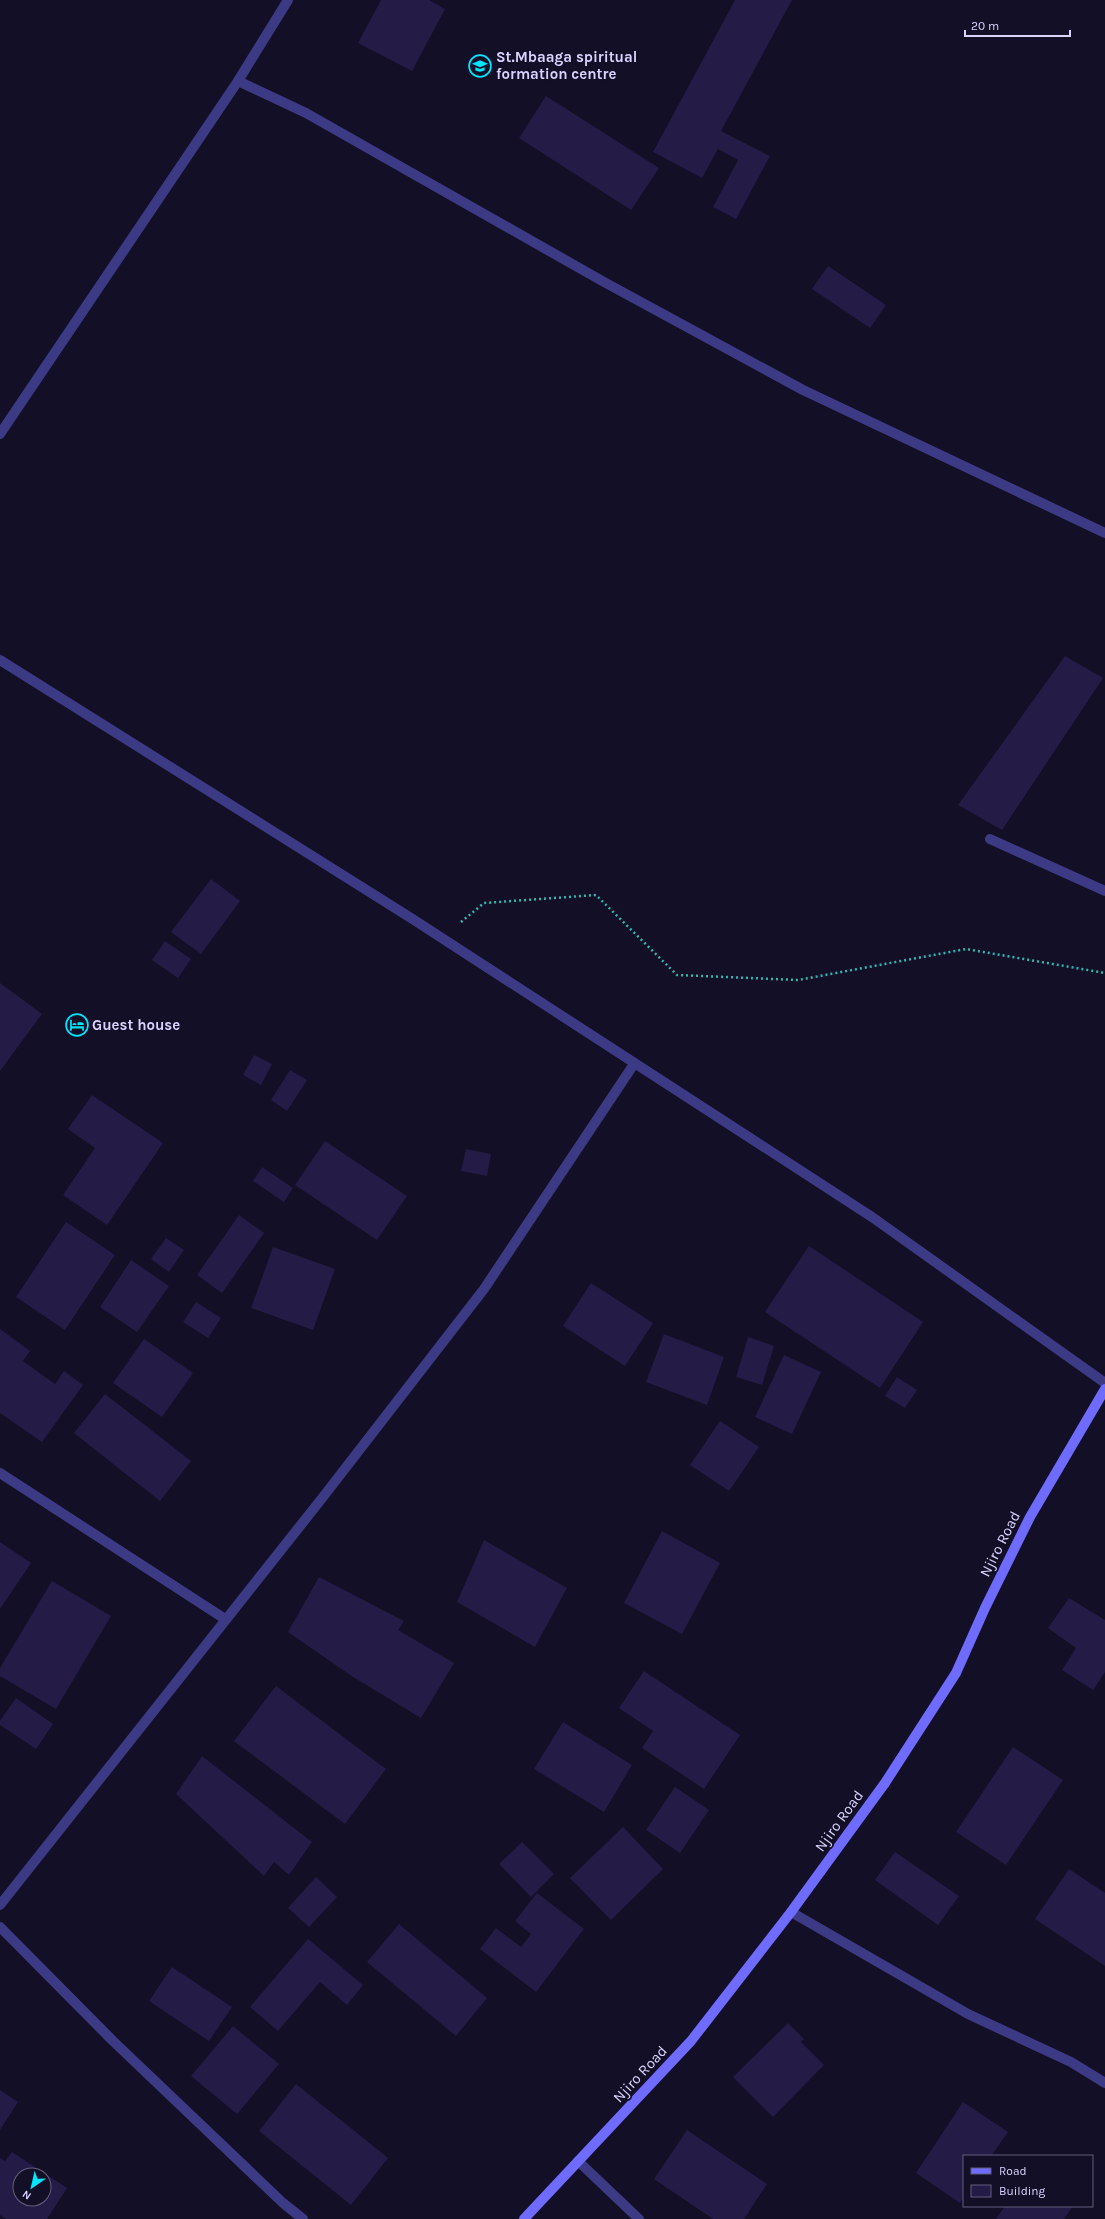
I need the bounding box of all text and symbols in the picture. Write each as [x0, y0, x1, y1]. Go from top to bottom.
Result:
scale bar [965, 12, 1070, 38]
text: 20 m [971, 19, 999, 33]
place label: St.Mbaaga spiritual formation centre [496, 48, 637, 83]
school or university icon: St.Mbaaga spiritual formation centre [467, 53, 493, 79]
hotel icon: Guest house [64, 1012, 90, 1038]
place label: Guest house [92, 1016, 180, 1034]
street label: Njiro Road [976, 1508, 1024, 1580]
street label: Njiro Road [811, 1787, 867, 1855]
street label: Njiro Road [609, 2042, 671, 2106]
legend [963, 2155, 1093, 2207]
text: Road [999, 2164, 1027, 2178]
north arrow [12, 2167, 52, 2207]
text: Building [999, 2184, 1046, 2198]
text: N [20, 2187, 34, 2202]

